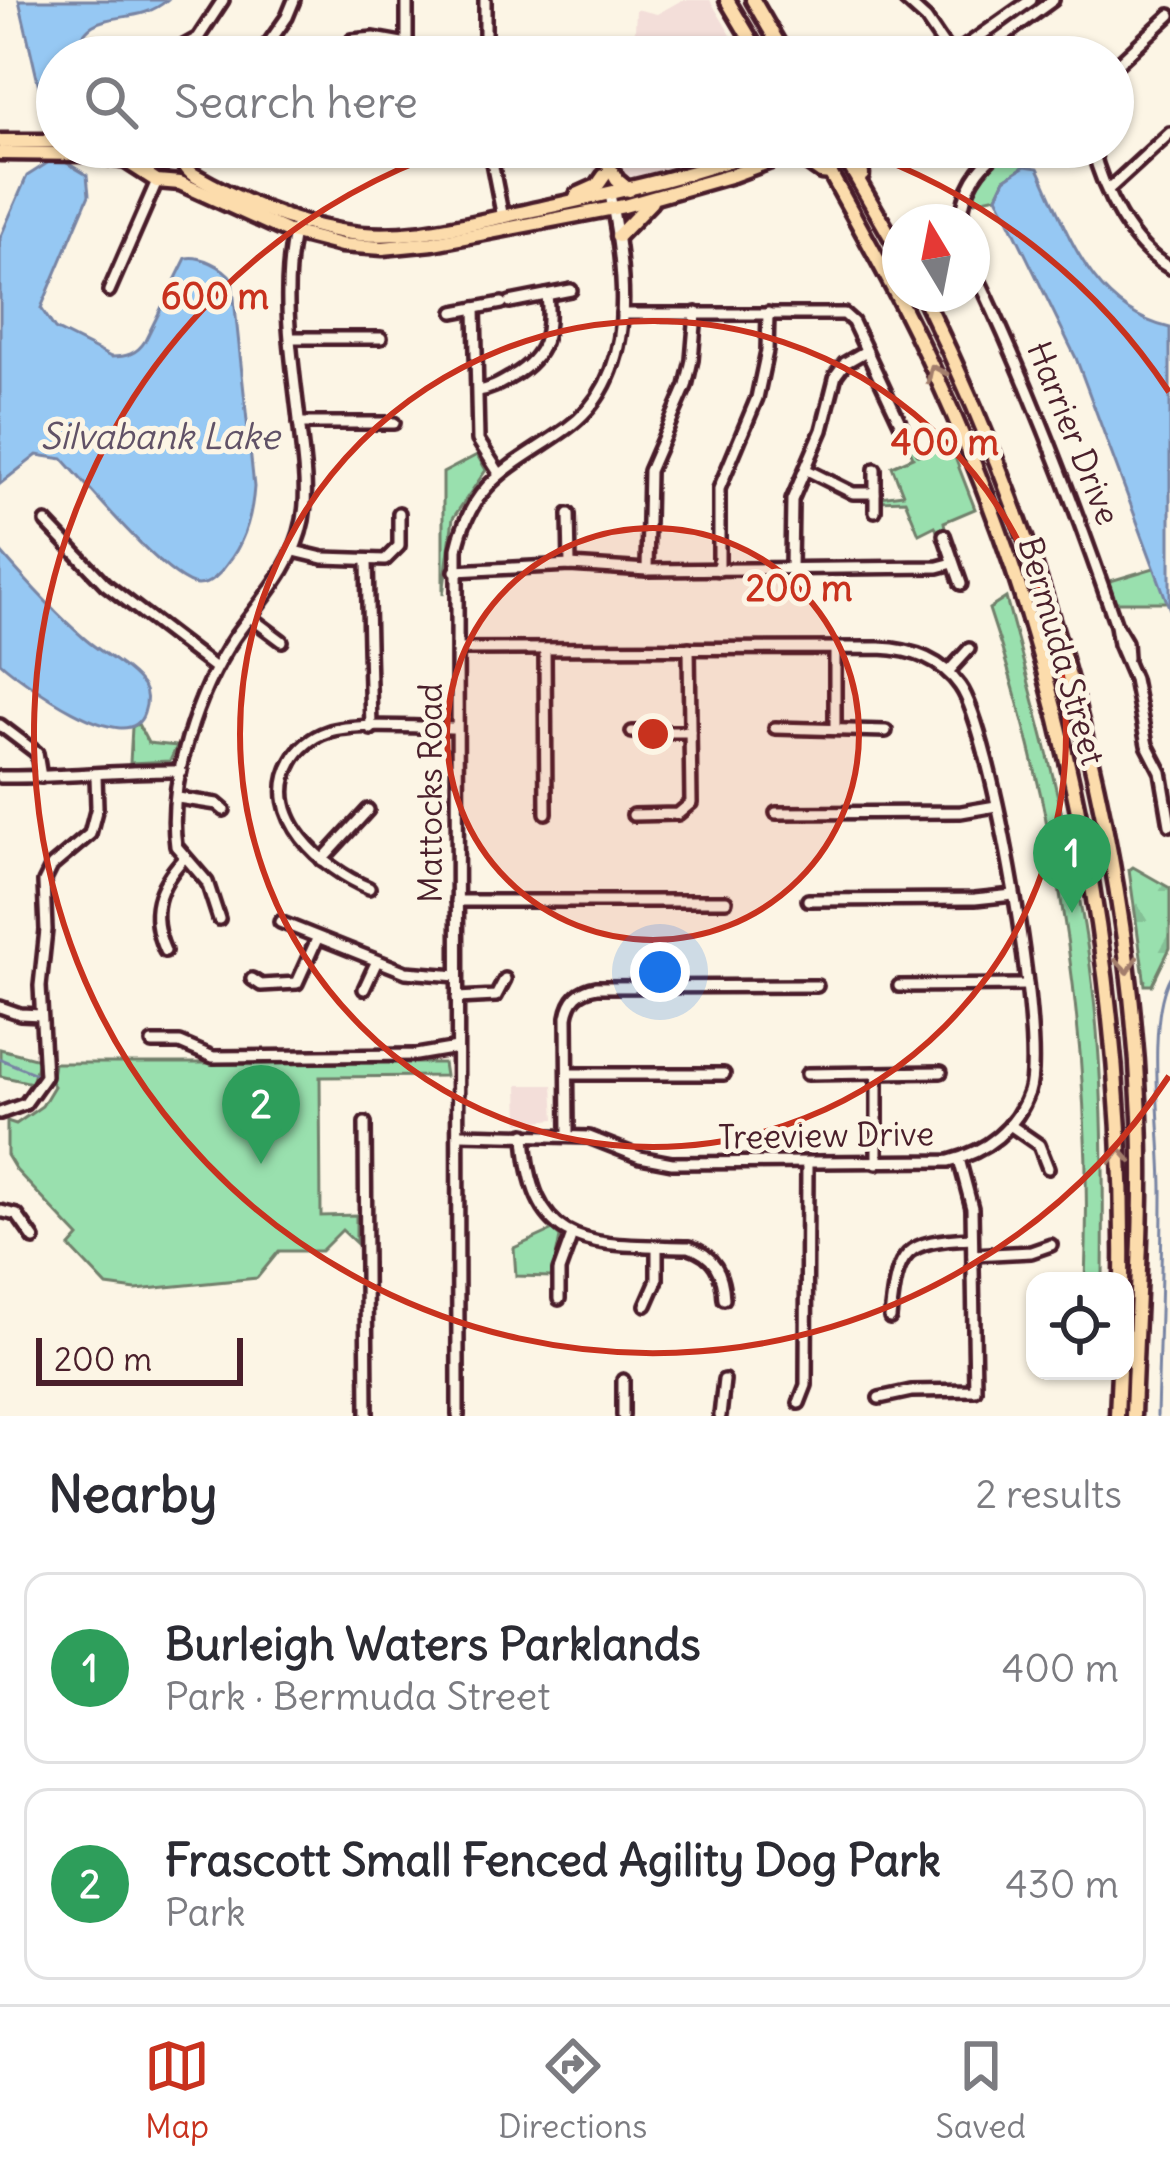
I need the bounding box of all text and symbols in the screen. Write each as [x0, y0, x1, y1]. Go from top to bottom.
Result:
search box [36, 36, 1134, 168]
icon: search [78, 69, 144, 135]
text: Search here [174, 74, 418, 130]
north arrow [882, 204, 990, 312]
text: 600 m [161, 274, 269, 319]
street label: Harrier Drive [1018, 335, 1130, 531]
one-way arrow [926, 364, 949, 385]
water label: Silvabank Lake [40, 414, 282, 459]
text: 400 m [891, 420, 999, 465]
street label: Bermuda Street [1009, 532, 1115, 770]
text: 200 m [745, 566, 853, 611]
street label: Mattocks Road [409, 683, 451, 903]
centre of rings [632, 713, 674, 755]
pin: 1 [1033, 814, 1111, 913]
your location [630, 942, 690, 1002]
one-way arrow [1113, 955, 1139, 975]
pin: 2 [222, 1065, 300, 1164]
street label: Treeview Drive [718, 1112, 934, 1158]
one-way arrow [1107, 1146, 1133, 1165]
map controls [1026, 1272, 1134, 1380]
button: locate [1026, 1272, 1134, 1380]
scale bar [36, 1332, 243, 1385]
text: 200 m [54, 1338, 152, 1380]
text: Nearby [48, 1462, 217, 1526]
text: 2 results [975, 1470, 1122, 1519]
text: Burleigh Waters Parklands [165, 1616, 701, 1672]
text: 1 [82, 1644, 98, 1693]
text: 400 m [1002, 1644, 1119, 1693]
text: Park · Bermuda Street [165, 1672, 550, 1721]
text: Frascott Small Fenced Agility Dog Park [165, 1832, 941, 1888]
text: 2 [79, 1860, 101, 1909]
text: 430 m [1005, 1860, 1119, 1909]
text: Park [165, 1888, 246, 1937]
tab: Map [144, 2033, 210, 2147]
tab: Directions [498, 2033, 647, 2147]
tab: Saved [936, 2033, 1026, 2147]

